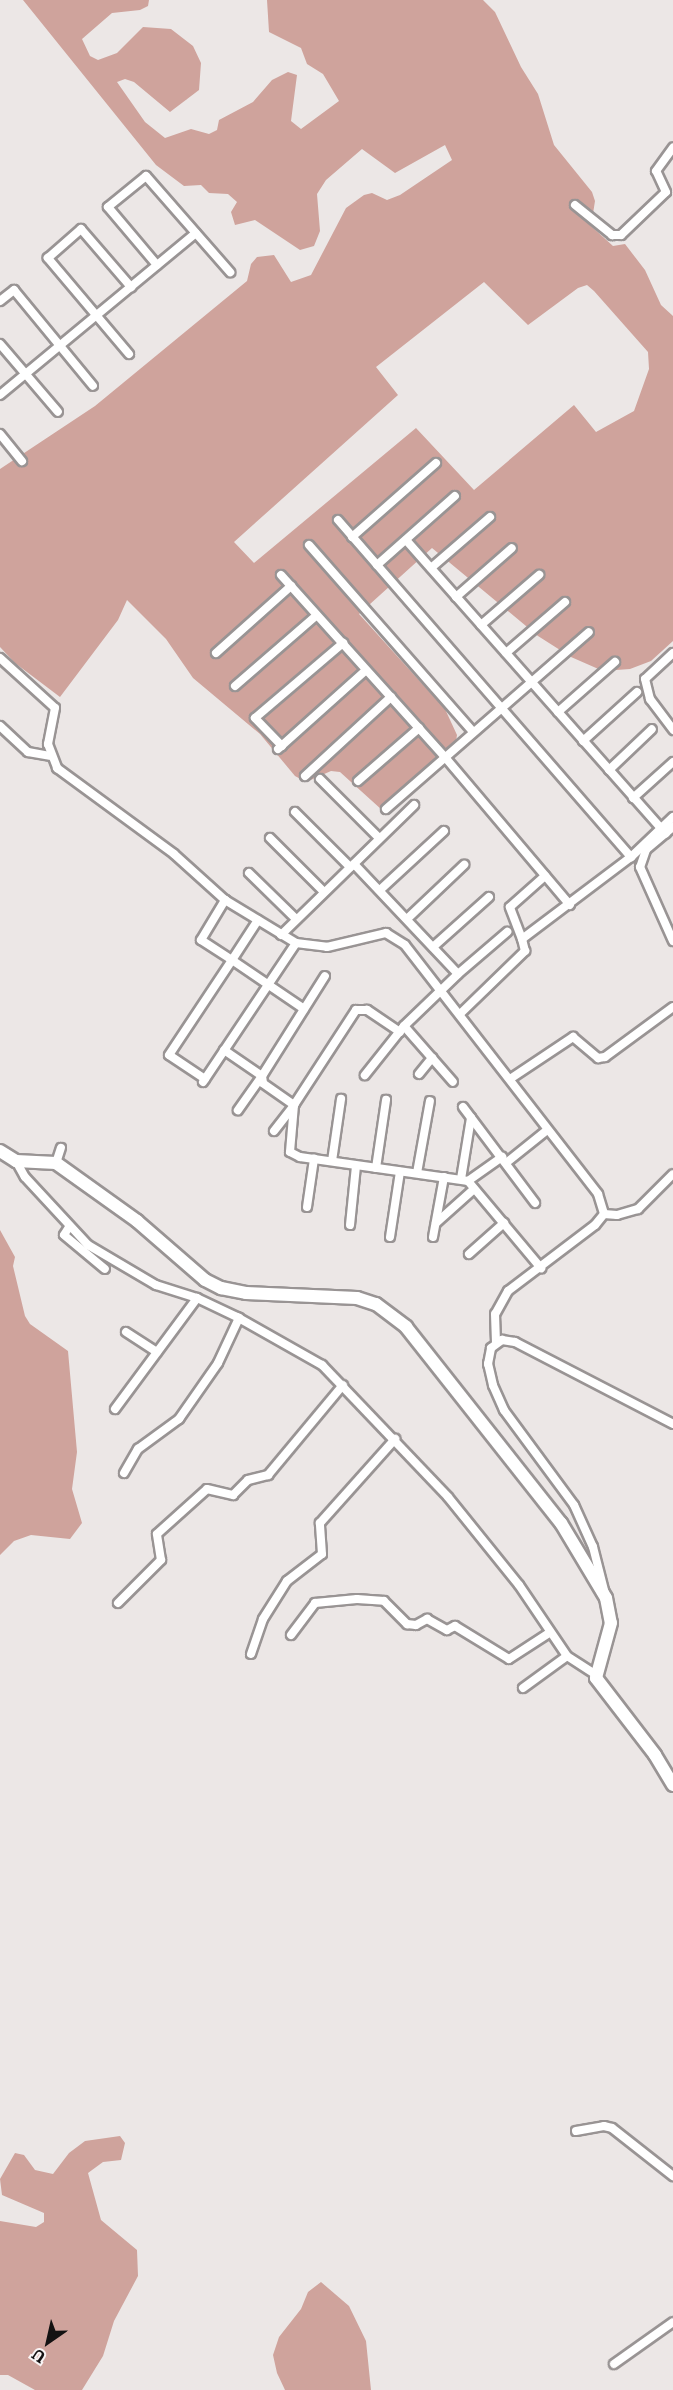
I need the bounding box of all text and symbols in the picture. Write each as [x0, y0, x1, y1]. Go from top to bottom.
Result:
north arrow [18, 2312, 78, 2372]
text: U [26, 2343, 50, 2370]

